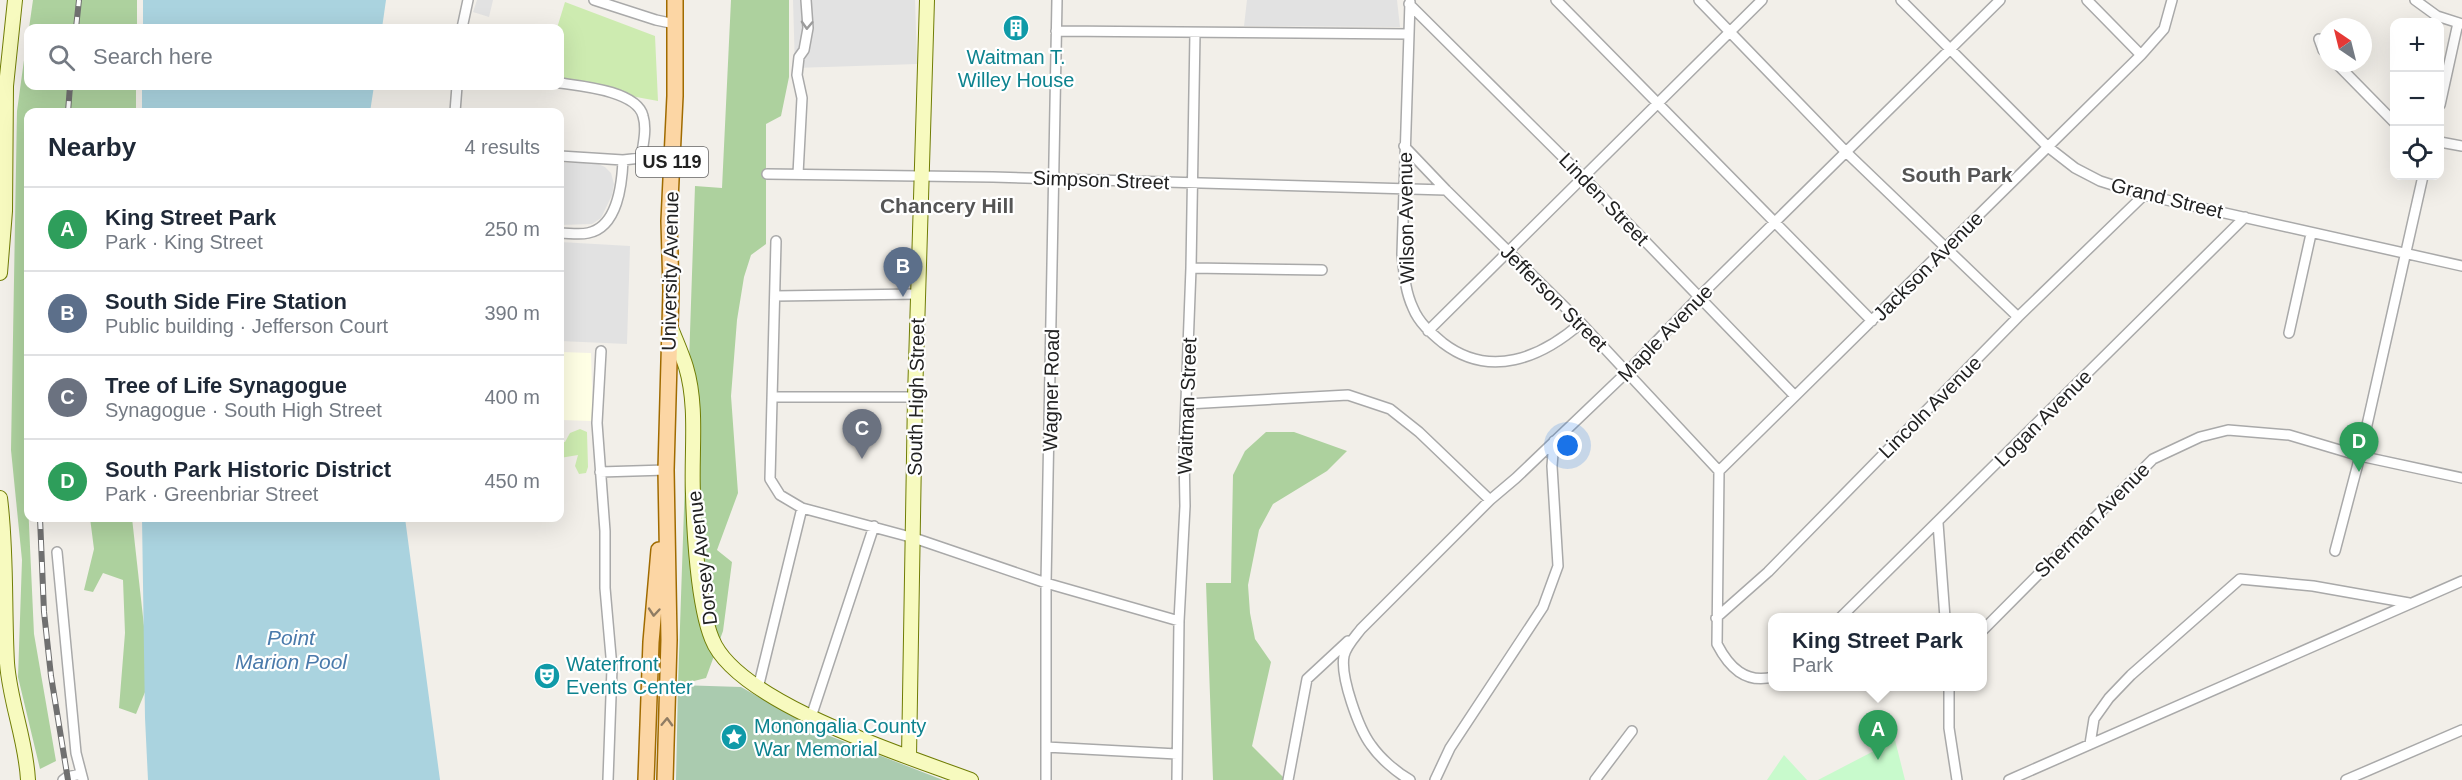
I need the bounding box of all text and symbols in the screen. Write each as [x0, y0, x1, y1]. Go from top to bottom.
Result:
building icon: Waitman T. Willey House [1001, 13, 1031, 43]
north arrow [2318, 18, 2372, 72]
map controls [2390, 18, 2444, 180]
button: + [2390, 18, 2444, 72]
one-way arrow [801, 21, 813, 30]
search box [24, 24, 564, 90]
icon: search [45, 41, 78, 74]
text: Search here [93, 44, 213, 69]
place label: Waitman T. Willey House [958, 46, 1074, 91]
button: − [2390, 72, 2444, 126]
button: locate [2390, 126, 2444, 180]
text: Nearby [48, 132, 136, 162]
text: 4 results [464, 136, 540, 158]
road number: US 119 [636, 147, 708, 177]
street label: Linden Street [1555, 149, 1654, 250]
street label: Wilson Avenue [1394, 152, 1418, 284]
district label: South Park [1902, 163, 2013, 186]
street label: Simpson Street [1032, 167, 1170, 193]
street label: Grand Street [2109, 173, 2226, 223]
street label: University Avenue [658, 191, 682, 351]
district label: Chancery Hill [880, 194, 1014, 217]
text: King Street Park [105, 205, 276, 230]
street label: Jackson Avenue [1869, 207, 1987, 325]
text: A [60, 218, 75, 240]
text: 250 m [484, 218, 540, 240]
text: Park · King Street [105, 231, 263, 253]
street label: Jefferson Street [1496, 240, 1612, 356]
pin: B [884, 248, 922, 297]
street label: Maple Avenue [1613, 280, 1717, 386]
text: South Side Fire Station [105, 289, 347, 314]
text: B [60, 302, 75, 324]
text: 390 m [484, 302, 540, 324]
text: Public building · Jefferson Court [105, 315, 388, 337]
street label: South High Street [904, 317, 928, 476]
street label: Wagner Road [1039, 328, 1063, 452]
street label: Waitman Street [1174, 337, 1200, 475]
street label: Lincoln Avenue [1874, 351, 1986, 463]
street label: Logan Avenue [1990, 365, 2096, 471]
text: Tree of Life Synagogue [105, 373, 347, 398]
text: C [60, 386, 75, 408]
text: 400 m [484, 386, 540, 408]
text: Synagogue · South High Street [105, 399, 382, 421]
pin: C [842, 410, 882, 459]
pin: D [2340, 422, 2378, 472]
your location [1553, 431, 1582, 460]
text: South Park Historic District [105, 457, 391, 482]
street label: Sherman Avenue [2030, 458, 2154, 582]
text: D [60, 470, 75, 492]
text: 450 m [484, 470, 540, 492]
text: Park · Greenbriar Street [105, 483, 318, 505]
street label: Dorsey Avenue [683, 490, 721, 626]
one-way arrow [648, 607, 661, 616]
popup [1768, 613, 1987, 691]
water label: Point Marion Pool [235, 626, 348, 673]
text: King Street Park [1792, 628, 1963, 653]
place label: Waterfront Events Center [566, 653, 693, 698]
text: Park [1792, 654, 1833, 676]
theatre icon: Waterfront Events Center [532, 661, 562, 691]
pin: A [1858, 710, 1898, 760]
place label: Monongalia County War Memorial [754, 715, 926, 760]
one-way arrow [660, 717, 673, 726]
place icon: Monongalia County War Memorial [719, 722, 749, 752]

